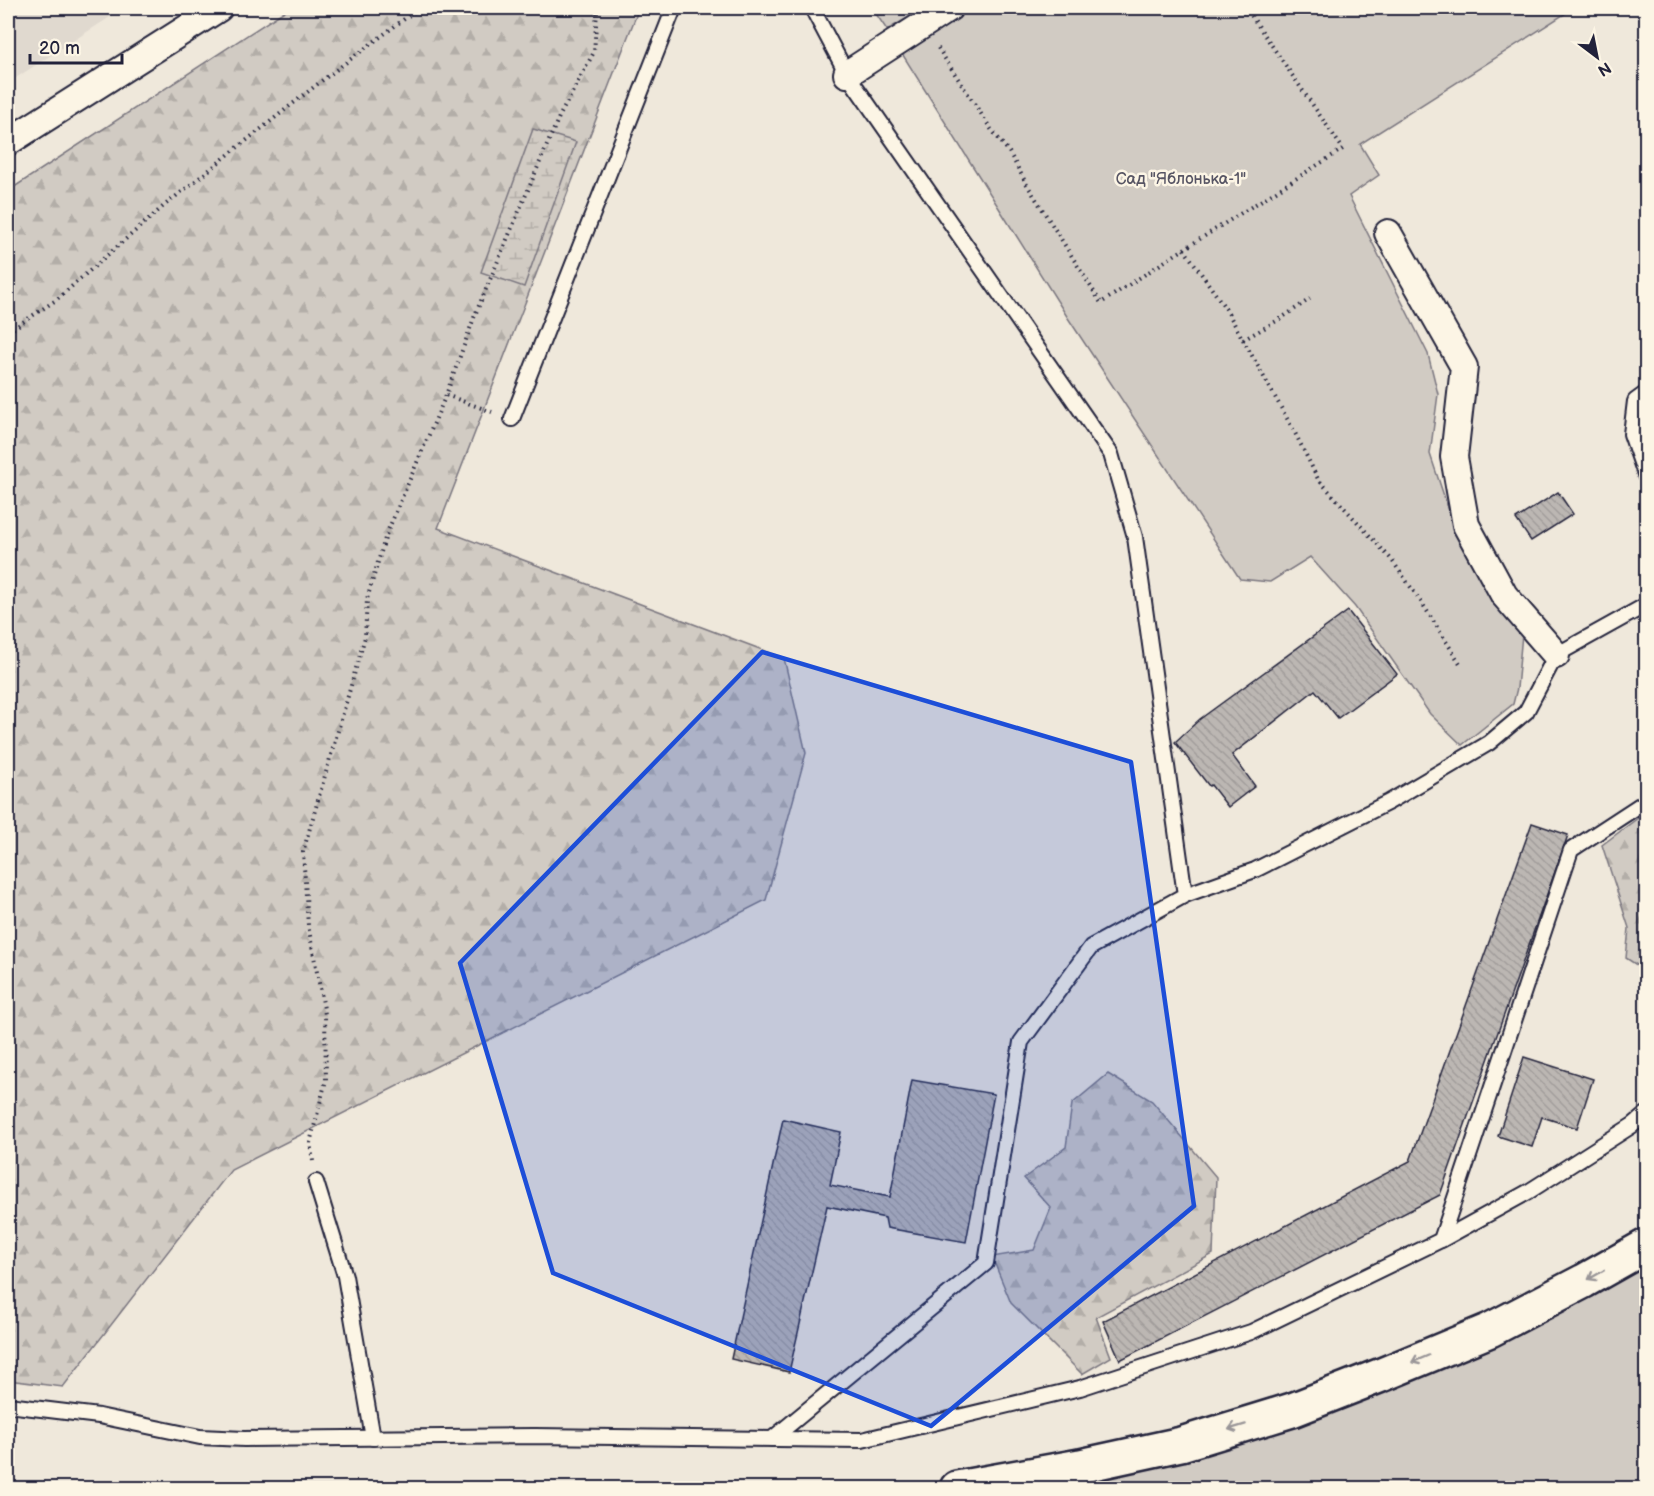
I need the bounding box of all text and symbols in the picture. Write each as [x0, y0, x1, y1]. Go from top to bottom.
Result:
scale bar [30, 27, 122, 65]
north arrow [1567, 27, 1627, 87]
text: 20 m [39, 38, 80, 59]
text: N [1594, 57, 1614, 80]
park label: Сад "Яблонька-1" [1116, 170, 1246, 189]
one-way arrow [1588, 1269, 1605, 1281]
one-way arrow [1411, 1354, 1430, 1365]
one-way arrow [1228, 1422, 1247, 1433]

